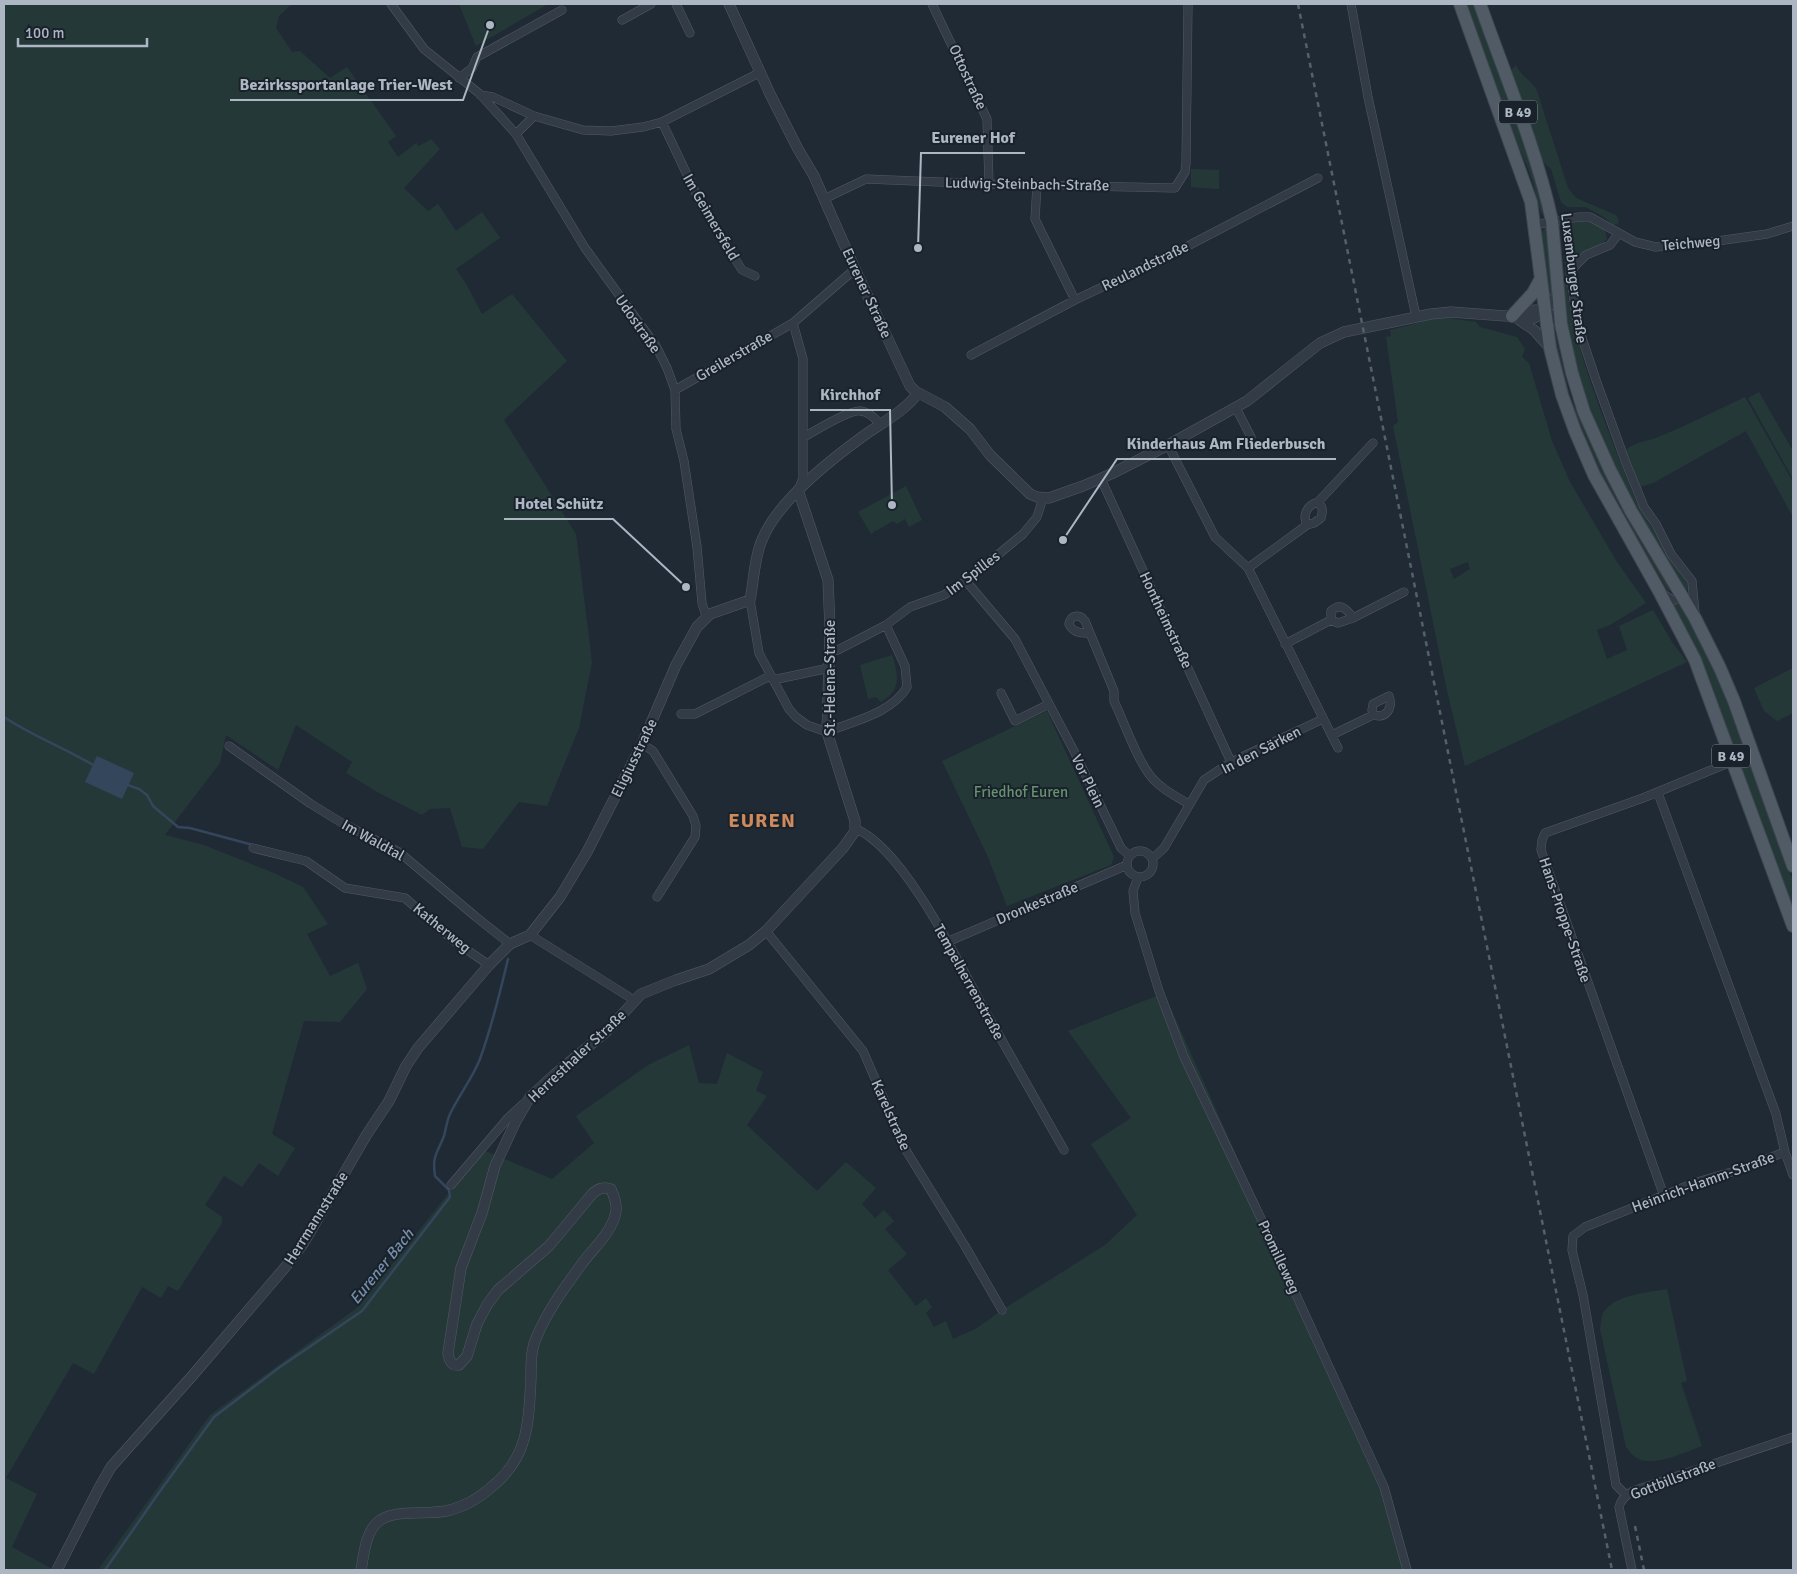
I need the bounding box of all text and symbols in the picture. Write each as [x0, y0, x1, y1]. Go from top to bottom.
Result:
scale bar [18, 15, 146, 47]
text: 100 m [25, 24, 65, 42]
street label: Ottostraße [945, 42, 991, 112]
callout: Bezirkssportanlage Trier-West [230, 69, 463, 100]
text: Bezirkssportanlage Trier-West [240, 75, 452, 95]
road number: B 49 [1499, 100, 1537, 124]
callout: Eurener Hof [921, 122, 1025, 153]
text: Eurener Hof [931, 128, 1016, 148]
street label: Im Geimersfeld [679, 170, 743, 264]
street label: Ludwig-Steinbach-Straße [945, 174, 1109, 194]
street label: Luxemburger Straße [1557, 212, 1591, 344]
street label: Teichweg [1661, 231, 1721, 255]
street label: Reulandstraße [1099, 237, 1191, 295]
street label: Eurener Straße [838, 245, 896, 341]
street label: Udostraße [611, 291, 665, 357]
street label: Greilerstraße [692, 327, 776, 385]
callout: Kirchhof [810, 379, 890, 410]
text: Kirchhof [820, 385, 881, 405]
callout: Kinderhaus Am Fliederbusch [1117, 428, 1336, 459]
text: Kinderhaus Am Fliederbusch [1126, 434, 1326, 454]
callout: Hotel Schütz [504, 488, 613, 519]
text: Hotel Schütz [514, 494, 604, 514]
street label: Im Spilles [943, 547, 1004, 599]
street label: Hontheimstraße [1136, 569, 1196, 671]
street label: St.-Helena-Straße [821, 620, 839, 736]
street label: Eligiusstraße [607, 716, 661, 800]
street label: In den Särken [1218, 722, 1304, 778]
road number: B 49 [1712, 744, 1750, 768]
street label: Vor Plein [1067, 751, 1109, 811]
park label: Friedhof Euren [974, 783, 1068, 801]
district label: EUREN [728, 808, 796, 833]
street label: Im Waldtal [338, 815, 408, 865]
street label: Hans-Proppe-Straße [1535, 855, 1595, 985]
street label: Dronkestraße [993, 878, 1081, 928]
street label: Katherweg [409, 899, 475, 957]
street label: Tempelherrenstraße [930, 921, 1008, 1043]
street label: Herresthaler Straße [524, 1006, 630, 1106]
street label: Karelstraße [867, 1077, 915, 1153]
street label: Heinrich-Hamm-Straße [1629, 1148, 1777, 1216]
street label: Herrmannstraße [280, 1168, 352, 1268]
street label: Promilleweg [1254, 1217, 1304, 1297]
water label: Eurener Bach [345, 1224, 419, 1308]
street label: Gottbillstraße [1628, 1454, 1718, 1504]

